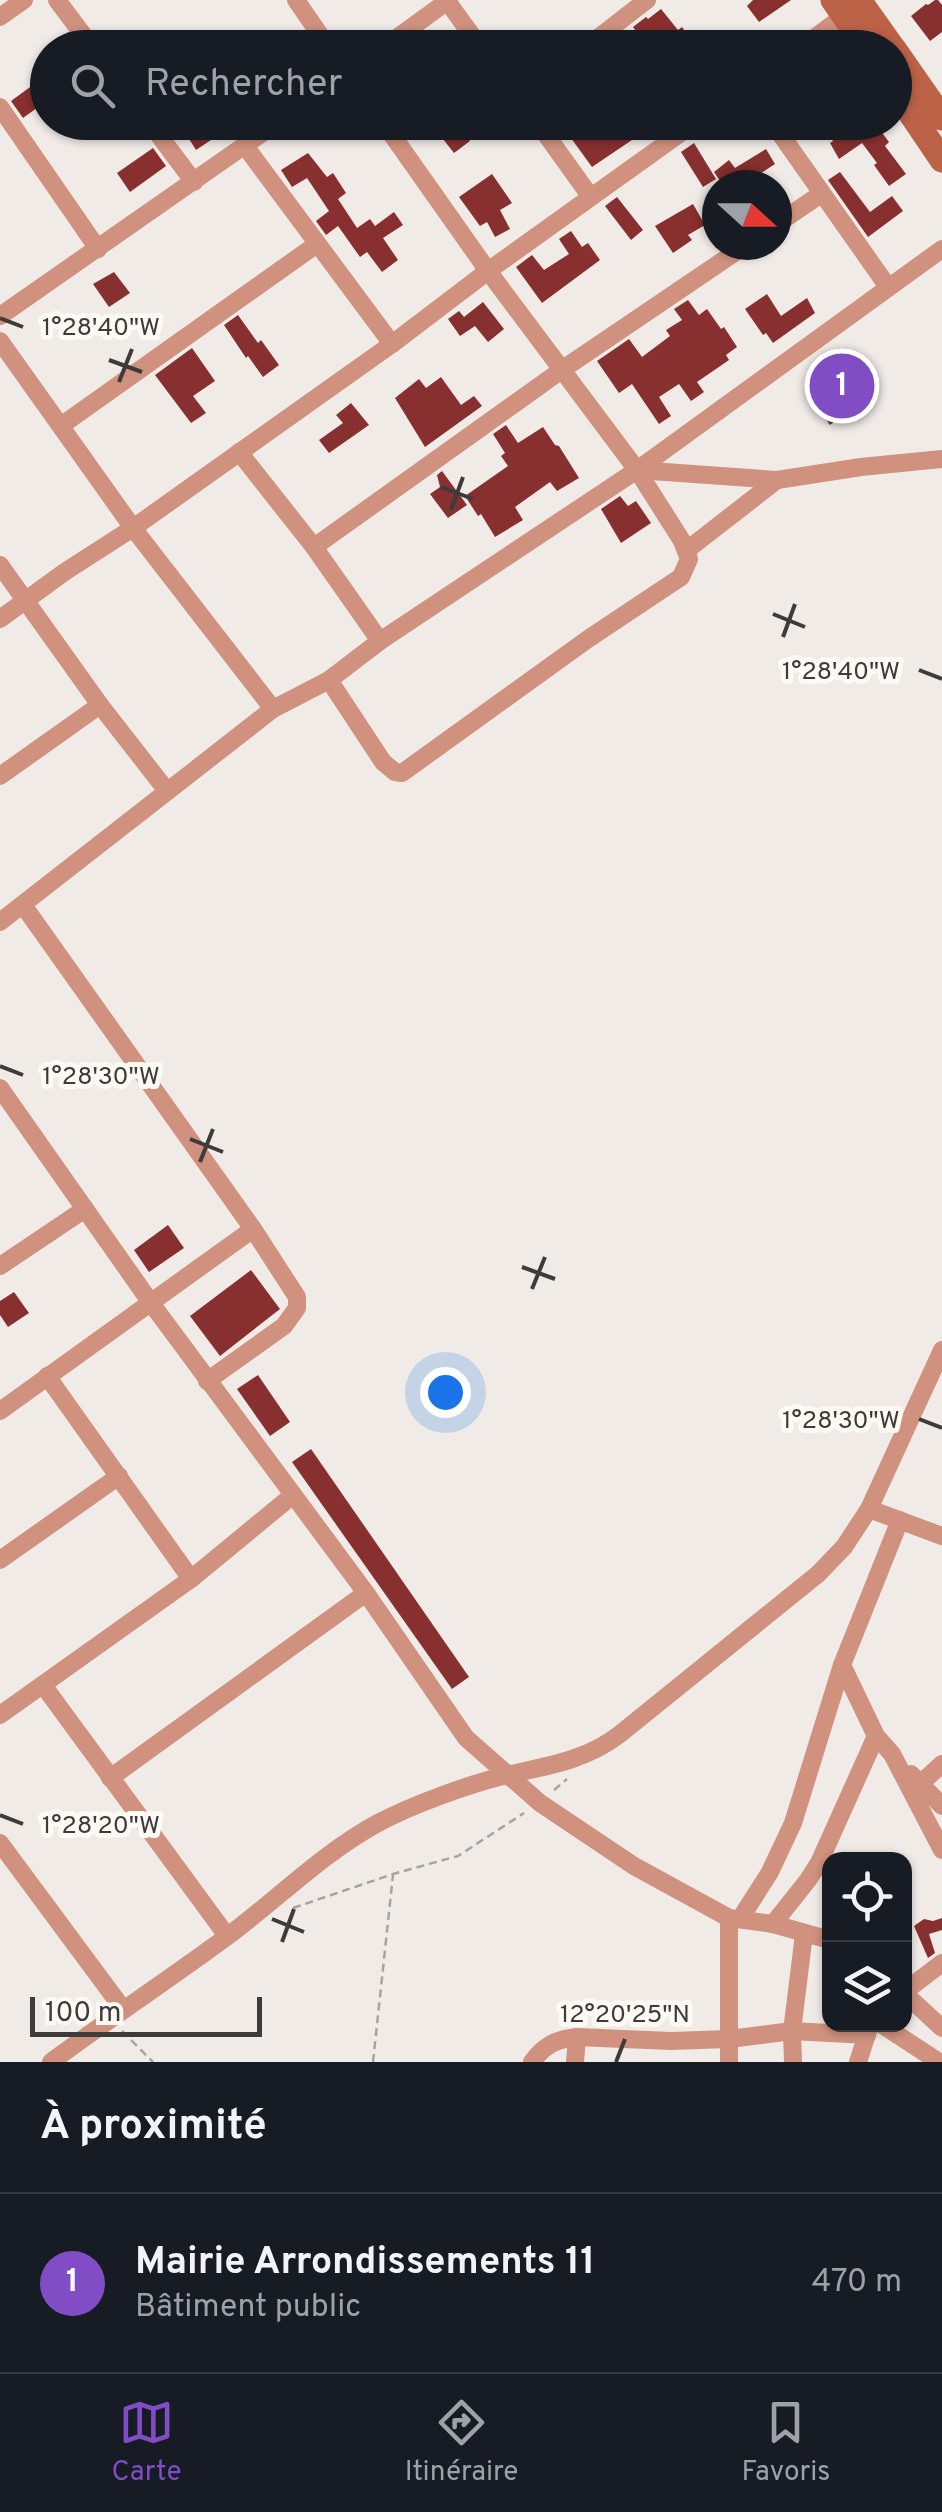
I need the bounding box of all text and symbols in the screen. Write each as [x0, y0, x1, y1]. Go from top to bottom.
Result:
search box [30, 30, 912, 140]
icon: search [65, 58, 120, 113]
text: Rechercher [145, 61, 343, 110]
north arrow [702, 170, 792, 260]
text: 1°28'40"W [42, 313, 160, 345]
pin: 1 [810, 348, 874, 424]
text: 1°28'40"W [782, 657, 900, 689]
text: 1°28'30"W [42, 1062, 160, 1094]
your location [420, 1367, 471, 1418]
text: 1°28'30"W [782, 1406, 900, 1438]
text: 1°28'20"W [42, 1811, 160, 1843]
map controls [822, 1852, 912, 2032]
button: locate [822, 1852, 912, 1942]
button: layers [822, 1942, 912, 2032]
scale bar [30, 1992, 262, 2036]
text: 100 m [45, 1996, 121, 2032]
text: 12°20'25"N [560, 2000, 690, 2032]
text: À proximité [40, 2101, 267, 2154]
text: Mairie Arrondissements 11 [135, 2239, 596, 2288]
text: 1 [66, 2263, 79, 2303]
text: 470 m [812, 2263, 902, 2303]
text: Bâtiment public [135, 2288, 361, 2328]
tab: Carte [112, 2395, 181, 2491]
tab: Itinéraire [405, 2395, 518, 2491]
tab: Favoris [742, 2395, 830, 2491]

